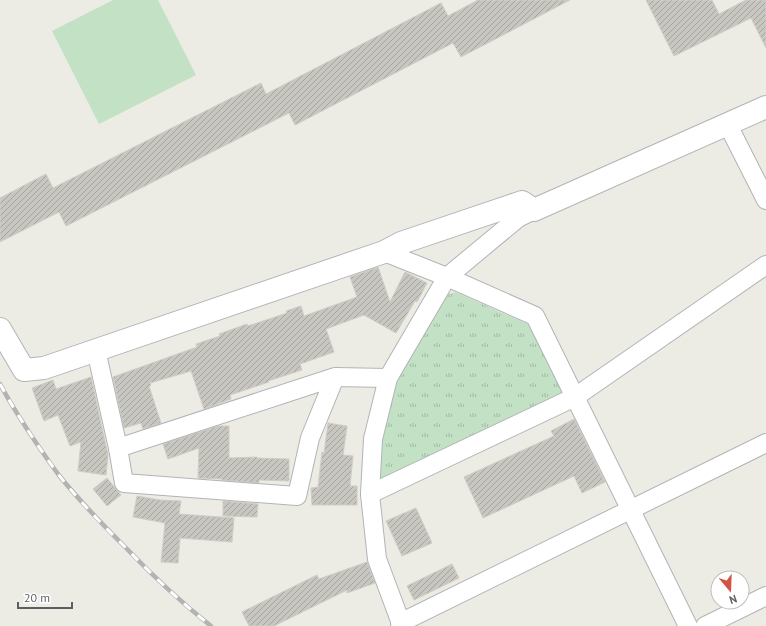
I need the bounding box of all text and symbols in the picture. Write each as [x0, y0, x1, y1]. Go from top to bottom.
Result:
north arrow [710, 570, 750, 610]
scale bar [18, 584, 72, 610]
text: 20 m [24, 590, 50, 605]
text: N [728, 592, 739, 607]

